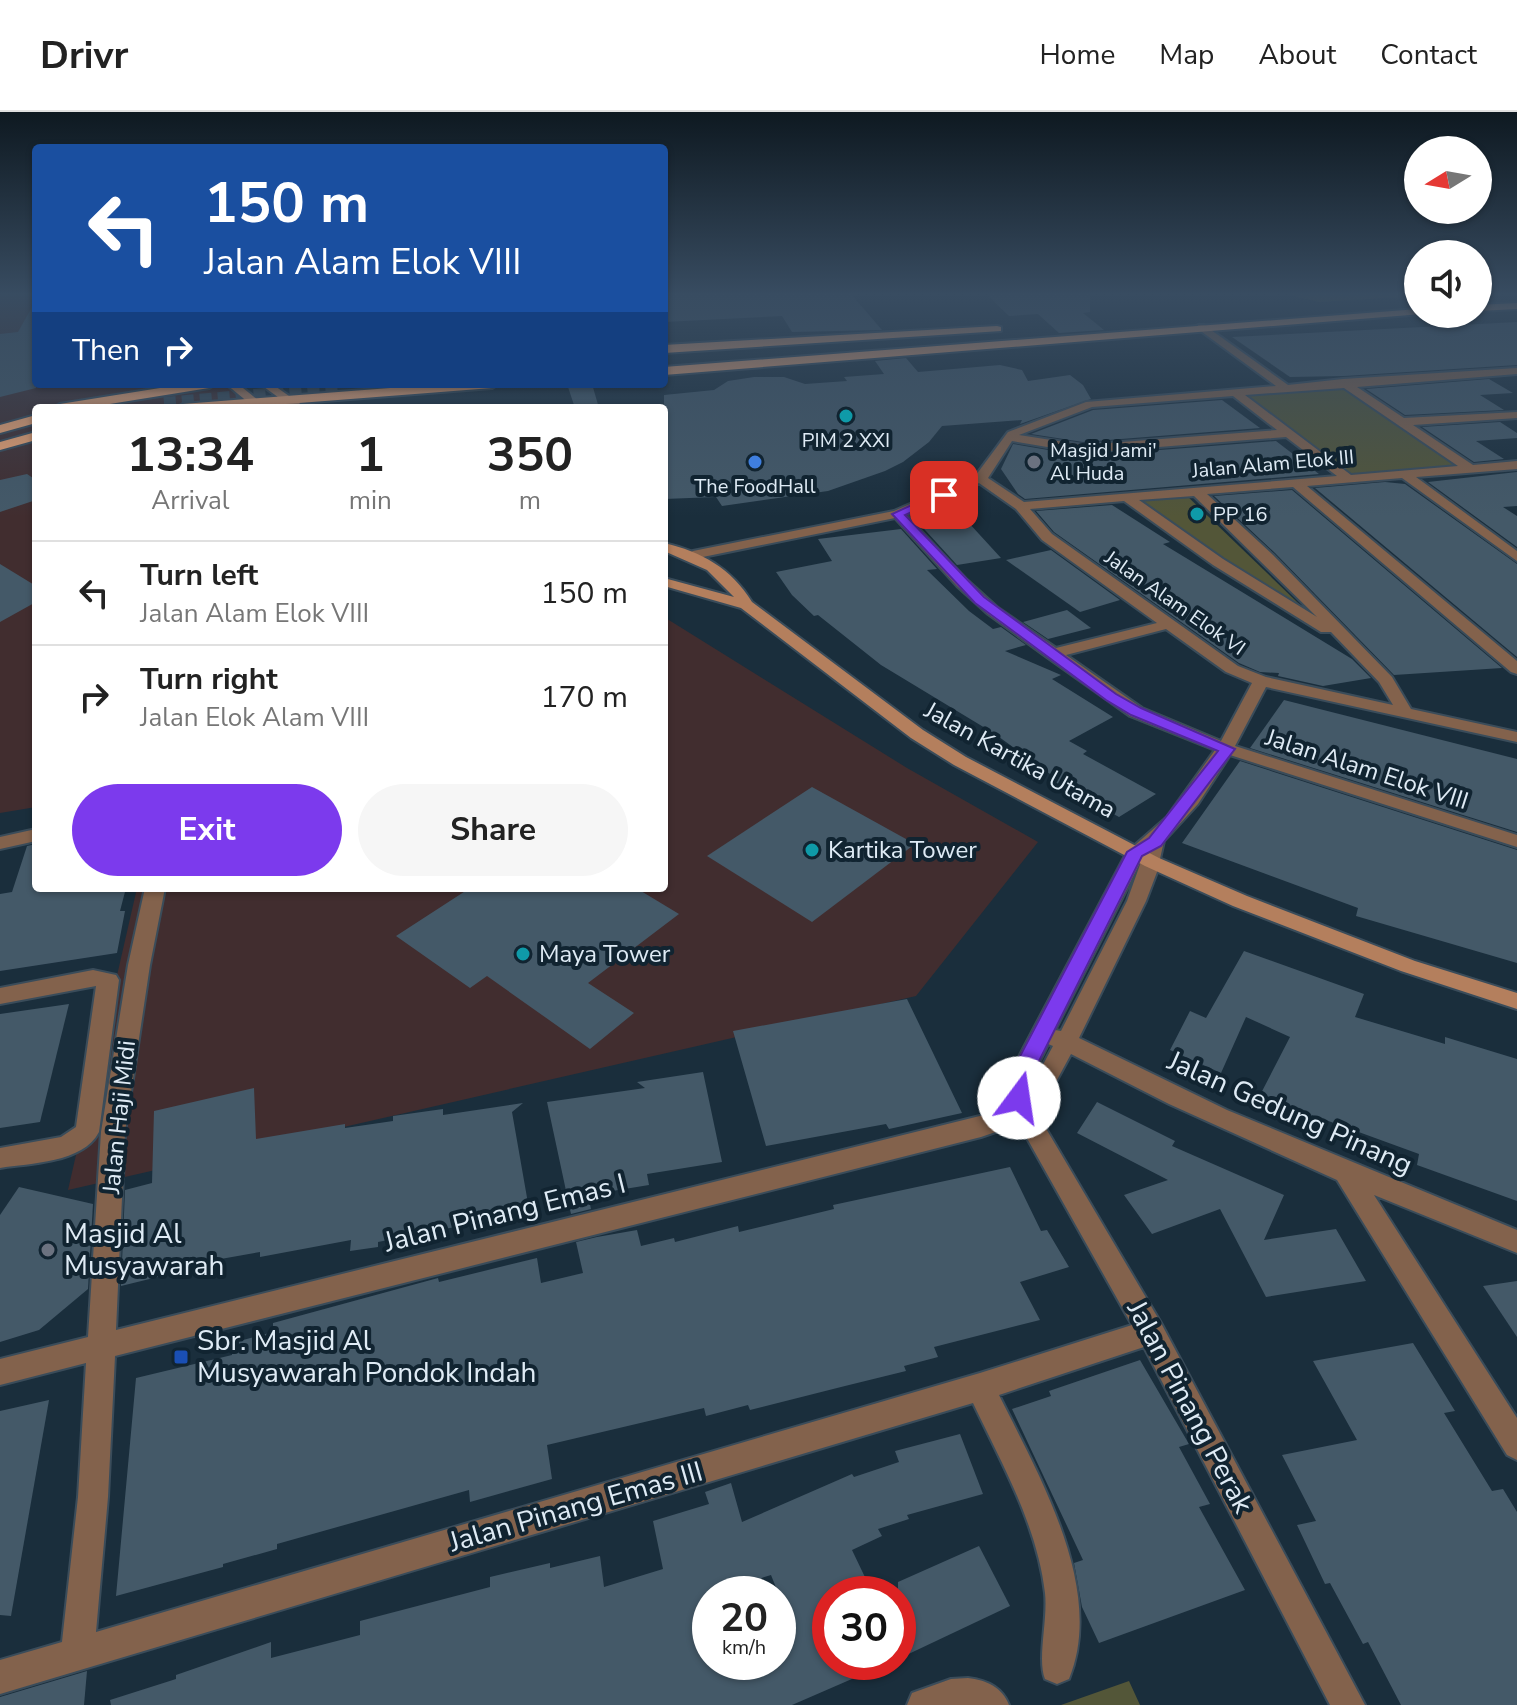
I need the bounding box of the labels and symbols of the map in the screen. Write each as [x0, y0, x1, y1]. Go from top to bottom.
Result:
north arrow [1404, 136, 1492, 224]
marker: PIM 2 XXI [837, 407, 855, 425]
place label: PIM 2 XXI [802, 427, 890, 454]
place label: Masjid Jami' Al Huda [1050, 437, 1157, 487]
street label: Jalan Alam Elok III [1190, 443, 1355, 485]
marker: The FoodHall [746, 453, 764, 471]
marker: Masjid Jami' Al Huda [1025, 453, 1043, 471]
pin [910, 461, 978, 529]
place label: The FoodHall [694, 473, 816, 500]
place label: PP 16 [1213, 501, 1267, 528]
marker: PP 16 [1188, 505, 1206, 523]
street label: Jalan Alam Elok VI [1098, 544, 1251, 662]
street label: Jalan Kartika Utama [918, 694, 1121, 826]
street label: Jalan Alam Elok VIII [1260, 721, 1473, 817]
place label: Kartika Tower [828, 834, 977, 866]
marker: Kartika Tower [803, 841, 821, 859]
place label: Maya Tower [539, 938, 671, 970]
marker: Maya Tower [514, 945, 532, 963]
street label: Jalan Haji Midi [95, 1039, 143, 1196]
street label: Jalan Gedung Pinang [1161, 1042, 1418, 1184]
position arrow [977, 1056, 1061, 1140]
street label: Jalan Pinang Emas I [379, 1165, 630, 1262]
place label: Masjid Al Musyawarah [64, 1215, 224, 1285]
marker: Masjid Al Musyawarah [39, 1241, 57, 1259]
street label: Jalan Pinang Perak [1118, 1293, 1262, 1521]
place label: Sbr. Masjid Al Musyawarah Pondok Indah [197, 1322, 536, 1392]
marker: Sbr. Masjid Al Musyawarah Pondok Indah [172, 1348, 190, 1366]
street label: Jalan Pinang Emas III [444, 1453, 707, 1562]
speed limit sign: 30 [812, 1576, 916, 1680]

